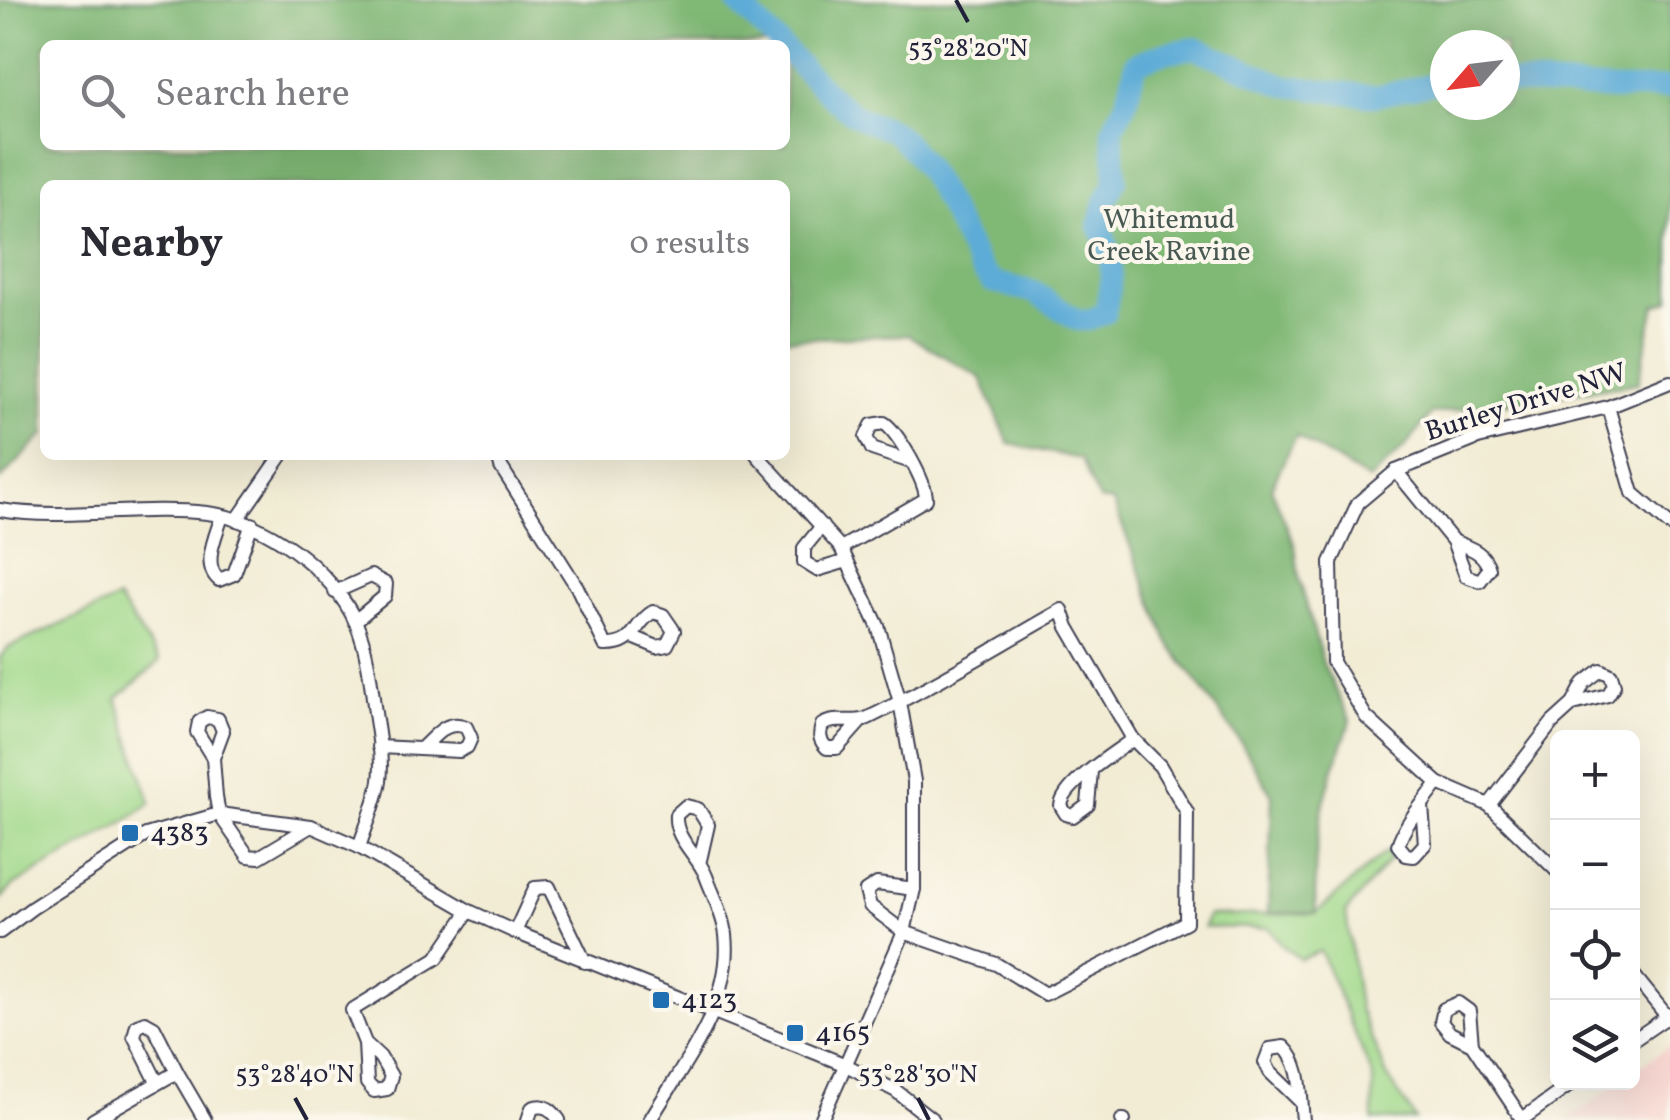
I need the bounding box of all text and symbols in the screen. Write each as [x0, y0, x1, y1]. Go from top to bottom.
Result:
north arrow [1430, 30, 1520, 120]
text: 53°28'20"N [908, 32, 1028, 67]
search box [40, 40, 790, 150]
icon: search [75, 68, 130, 123]
text: Search here [155, 69, 350, 122]
park label: Whitemud Creek Ravine [1088, 201, 1250, 272]
text: Nearby [80, 216, 223, 275]
text: 0 results [630, 223, 750, 267]
street label: Burley Drive NW [1420, 354, 1632, 452]
map controls [1550, 730, 1640, 1090]
button: + [1550, 730, 1640, 820]
place label: 4383 [150, 814, 209, 853]
button: − [1550, 820, 1640, 910]
marker: 4383 [119, 822, 141, 844]
button: locate [1550, 910, 1640, 1000]
place label: 4123 [681, 981, 737, 1020]
marker: 4123 [650, 989, 672, 1011]
button: layers [1550, 1000, 1640, 1090]
place label: 4165 [815, 1014, 870, 1053]
marker: 4165 [784, 1022, 806, 1044]
text: 53°28'40"N [235, 1058, 355, 1093]
text: 53°28'30"N [858, 1058, 978, 1093]

